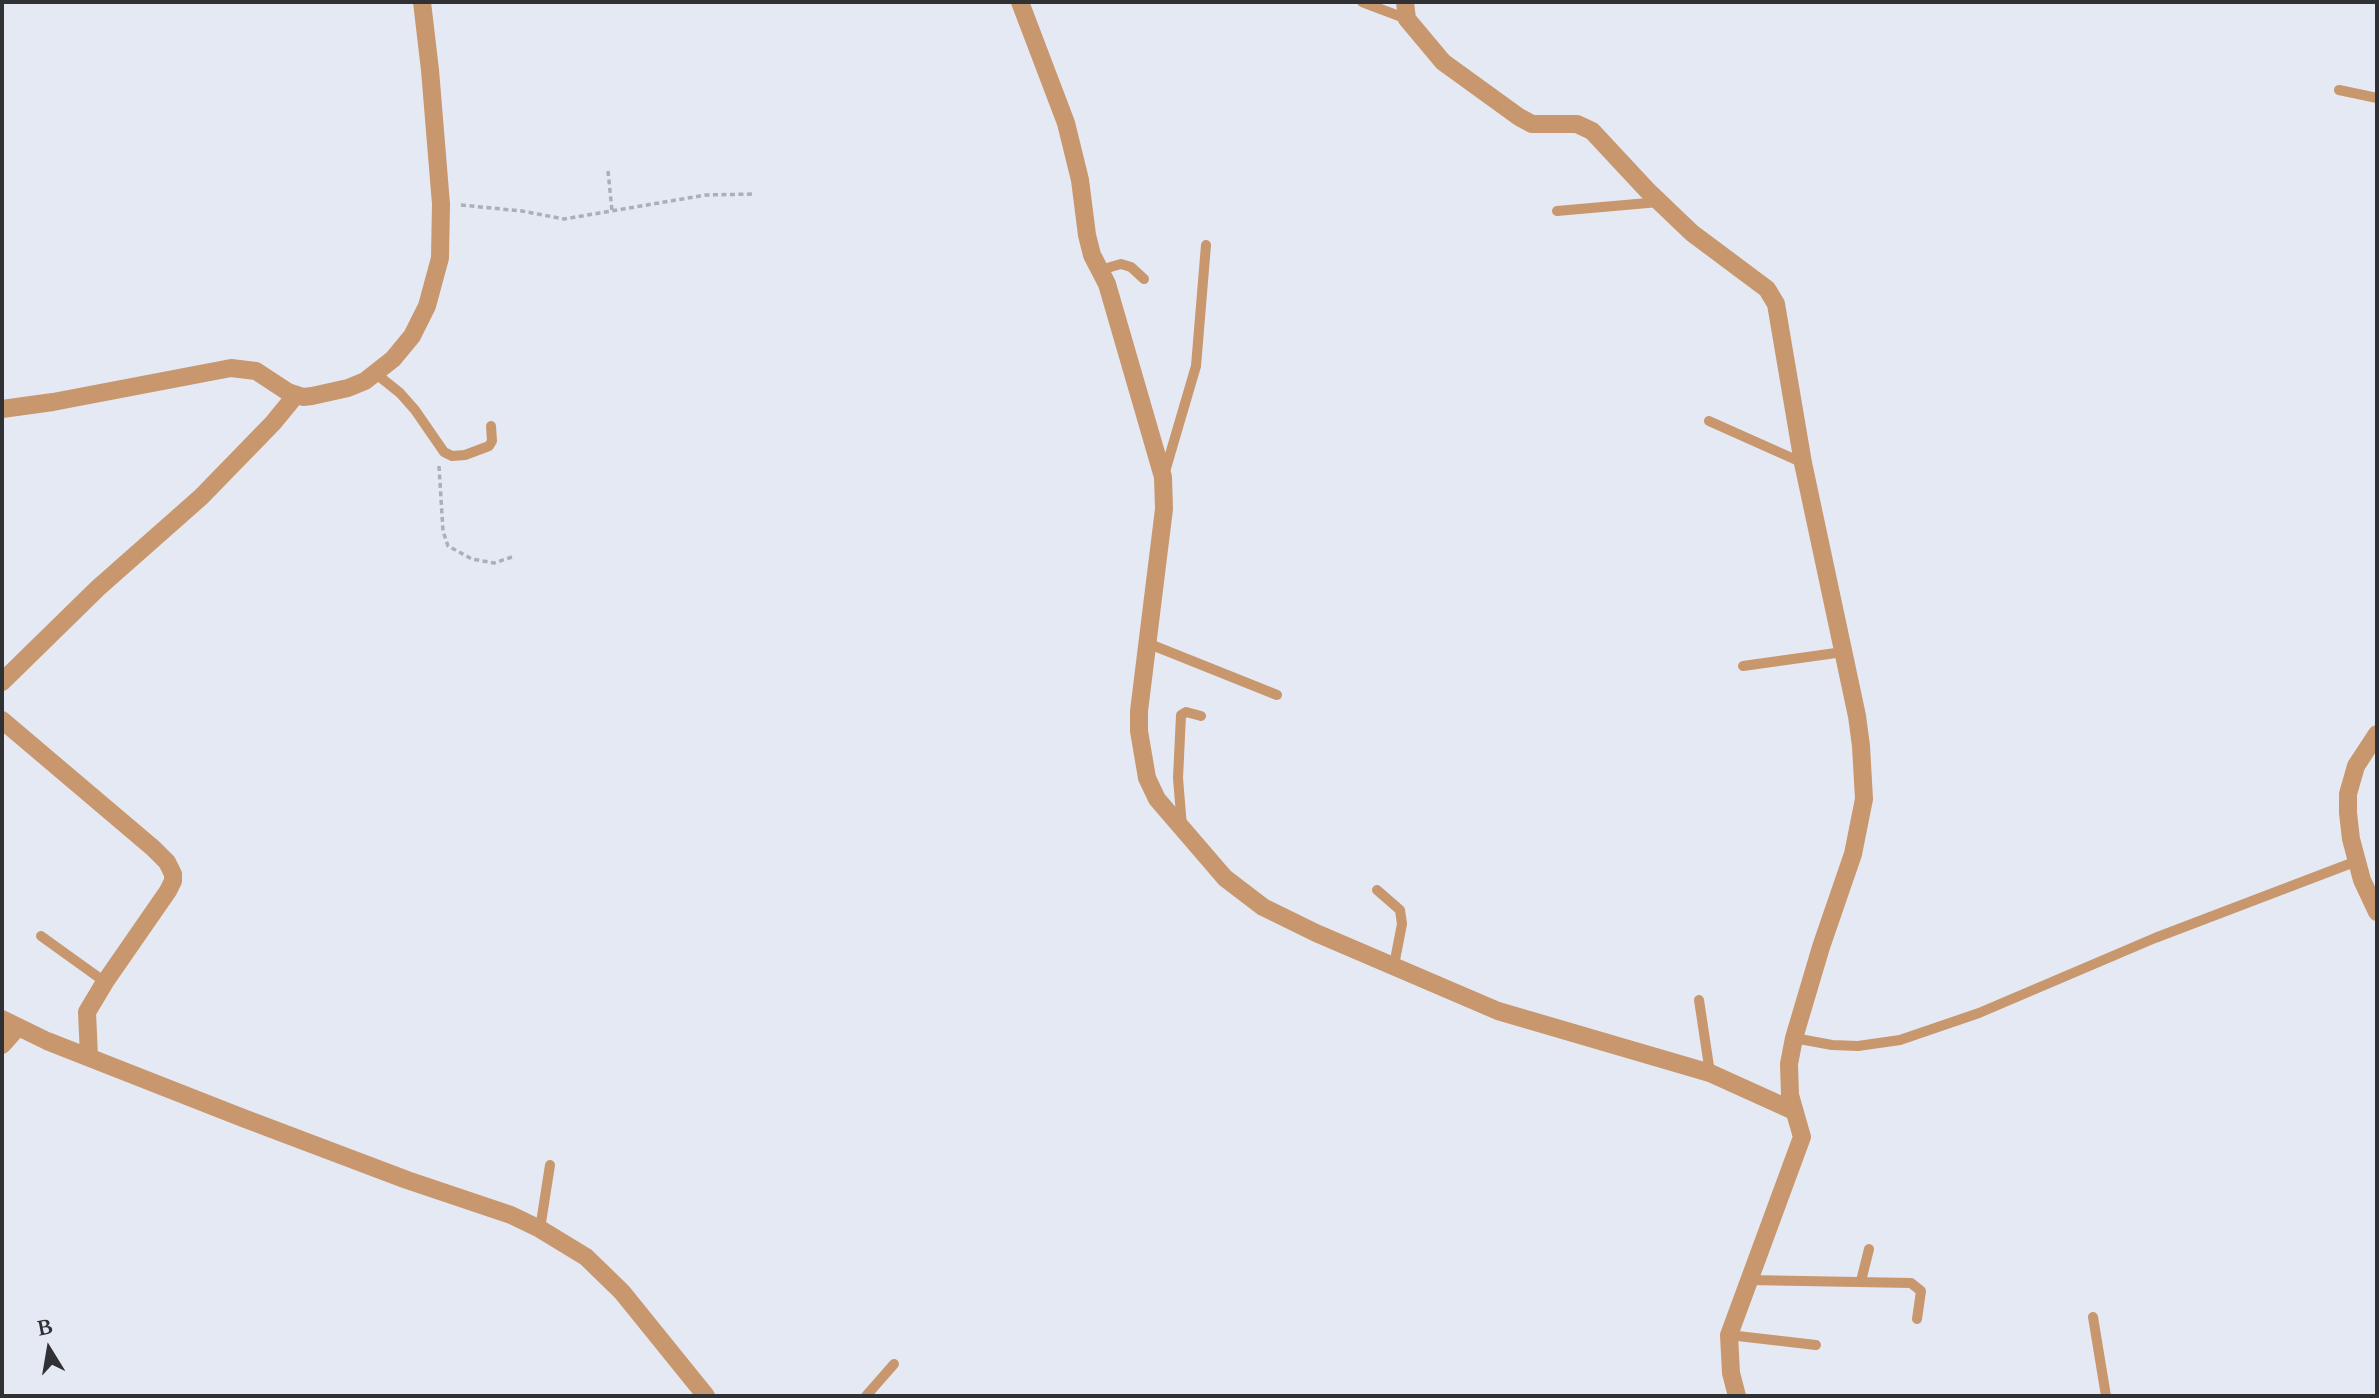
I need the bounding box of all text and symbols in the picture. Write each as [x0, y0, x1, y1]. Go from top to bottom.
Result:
north arrow [14, 1314, 84, 1384]
text: B [35, 1315, 55, 1341]

